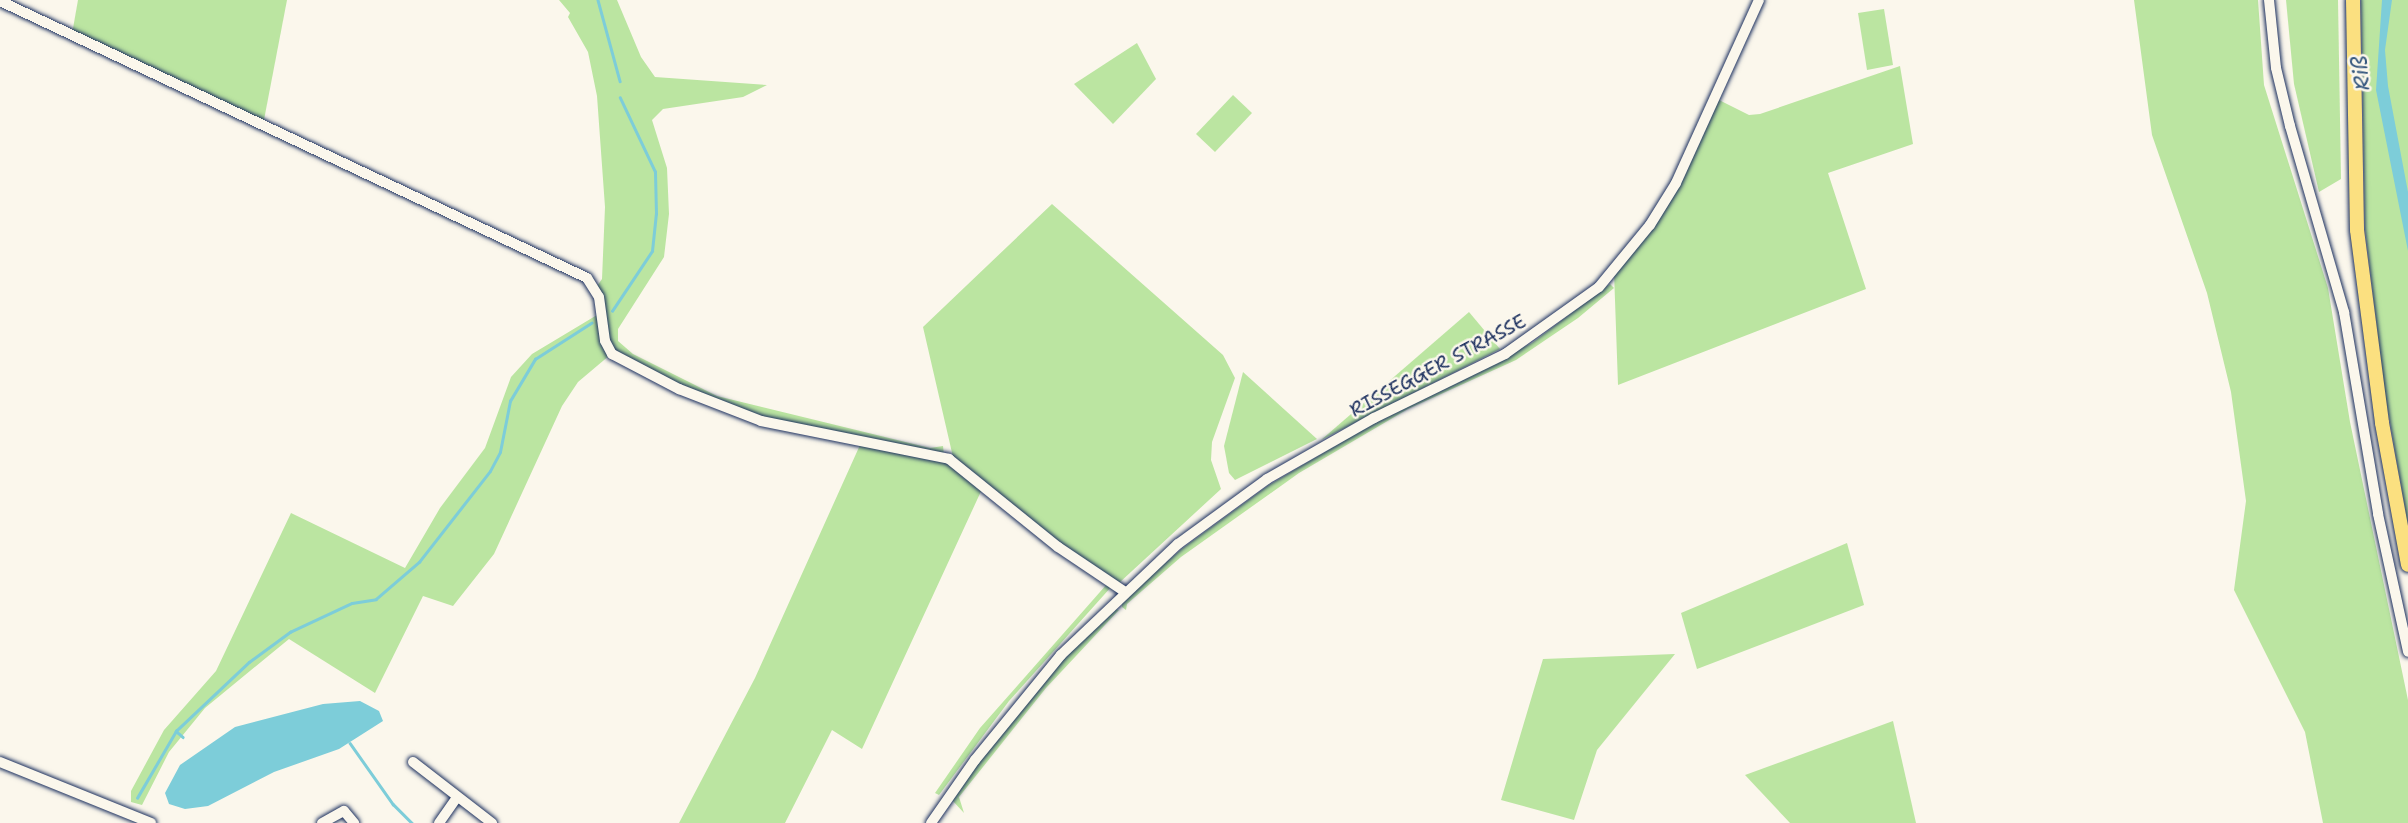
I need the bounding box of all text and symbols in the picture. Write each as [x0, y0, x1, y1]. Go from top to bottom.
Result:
water label: Riß [2347, 54, 2375, 92]
street label: RISSEGGER STRASSE [1346, 310, 1530, 422]

